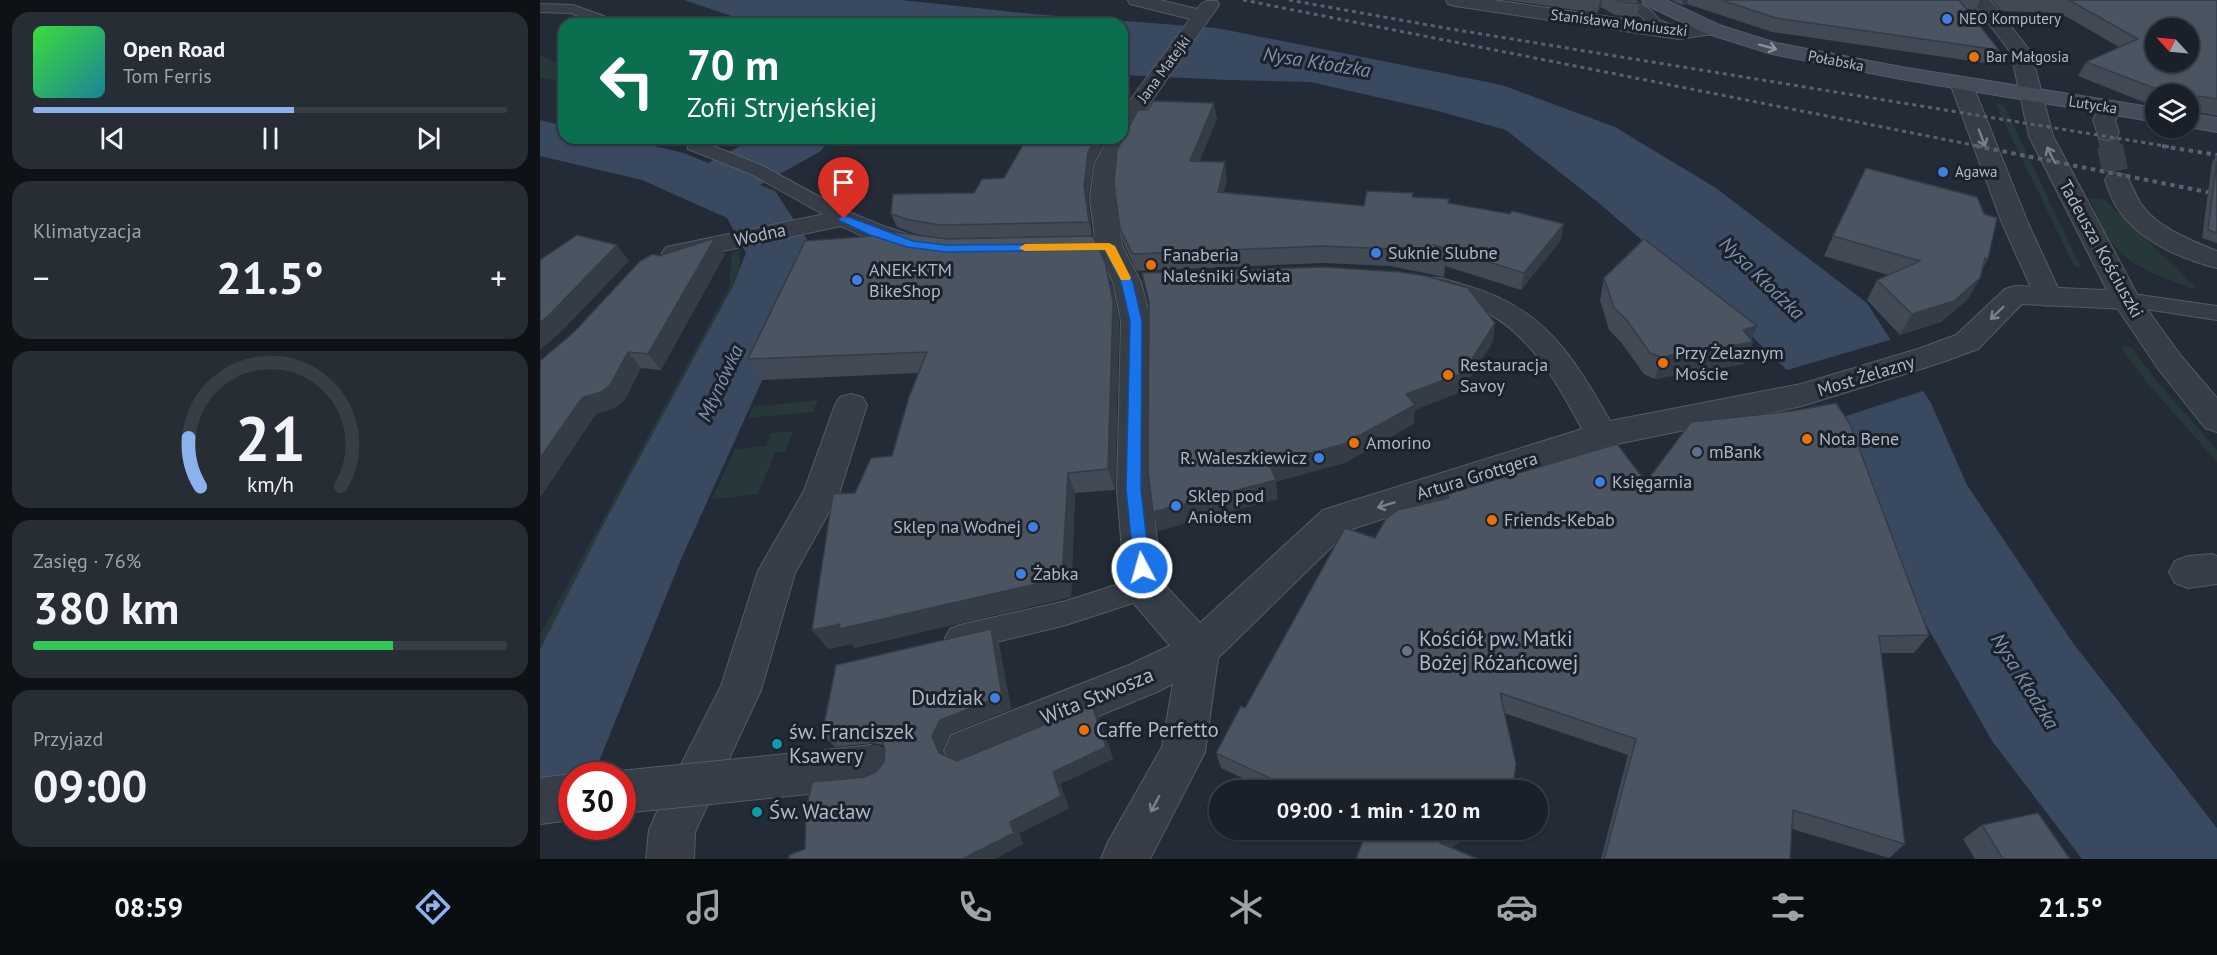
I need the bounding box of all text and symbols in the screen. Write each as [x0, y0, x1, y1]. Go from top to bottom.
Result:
street label: Stanisława Moniuszki [1550, 5, 1689, 40]
place label: NEO Komputery [1959, 9, 2061, 28]
marker: NEO Komputery [1940, 12, 1954, 26]
north arrow [2145, 18, 2199, 72]
map controls [2145, 18, 2199, 138]
street label: Jana Matejki [1132, 31, 1194, 107]
text: Open Road [123, 35, 225, 63]
text: 70 m [687, 37, 779, 92]
water label: Nysa Kłodzka [1261, 41, 1373, 83]
icon: left [588, 42, 666, 120]
one-way arrow [1758, 42, 1777, 53]
street label: Połabska [1806, 46, 1866, 75]
place label: Bar Małgosia [1986, 47, 2069, 66]
marker: Bar Małgosia [1967, 50, 1981, 64]
text: Tom Ferris [123, 63, 212, 89]
button: layers [2145, 84, 2199, 138]
text: Zofii Stryjeńskiej [687, 90, 877, 124]
street label: Lutycka [2067, 91, 2119, 118]
icon: previous [96, 122, 129, 155]
icon: pause [254, 122, 287, 155]
icon: next [412, 122, 445, 155]
one-way arrow [1977, 128, 1988, 146]
one-way arrow [2044, 146, 2056, 164]
pin [818, 157, 869, 219]
place label: Agawa [1955, 162, 1998, 181]
marker: Agawa [1936, 165, 1950, 179]
icon: arrive [827, 166, 860, 199]
street label: Tadeusza Kościuszki [2054, 176, 2149, 322]
text: Klimatyzacja [33, 218, 142, 244]
street label: Wodna [732, 218, 788, 251]
water label: Nysa Kłodzka [1714, 231, 1810, 325]
place label: Suknie Slubne [1388, 241, 1498, 264]
place label: Fanaberia Naleśniki Świata [1163, 243, 1291, 287]
marker: Suknie Slubne [1369, 246, 1383, 260]
text: 21.5° [216, 248, 324, 306]
text: − [33, 256, 50, 299]
text: + [490, 256, 507, 299]
place label: ANEK-KTM BikeShop [869, 258, 952, 302]
marker: Fanaberia Naleśniki Świata [1144, 258, 1158, 272]
marker: ANEK-KTM BikeShop [850, 273, 864, 287]
one-way arrow [1989, 305, 2004, 320]
water label: Młynówka [691, 340, 749, 425]
place label: Przy Żelaznym Moście [1675, 341, 1784, 385]
street label: Most Żelazny [1814, 350, 1918, 401]
place label: Restauracja Savoy [1460, 353, 1548, 397]
marker: Przy Żelaznym Moście [1656, 356, 1670, 370]
marker: Restauracja Savoy [1441, 368, 1455, 382]
text: 21 [235, 397, 305, 478]
place label: Nota Bene [1819, 427, 1899, 450]
place label: Amorino [1366, 431, 1431, 454]
marker: Nota Bene [1800, 432, 1814, 446]
marker: Amorino [1347, 436, 1361, 450]
place label: mBank [1709, 440, 1762, 463]
marker: mBank [1690, 445, 1704, 459]
place label: R. Waleszkiewicz [1180, 446, 1307, 469]
street label: Artura Grottgera [1413, 446, 1540, 505]
marker: R. Waleszkiewicz [1312, 451, 1326, 465]
text: km/h [246, 470, 293, 498]
place label: Księgarnia [1612, 470, 1692, 493]
marker: Księgarnia [1593, 475, 1607, 489]
place label: Sklep pod Aniołem [1188, 484, 1264, 528]
marker: Sklep pod Aniołem [1169, 499, 1183, 513]
one-way arrow [1377, 500, 1396, 511]
place label: Friends-Kebab [1504, 508, 1615, 531]
marker: Friends-Kebab [1485, 513, 1499, 527]
place label: Sklep na Wodnej [893, 515, 1021, 538]
marker: Sklep na Wodnej [1026, 520, 1040, 534]
position arrow [1110, 536, 1174, 600]
text: Zasięg · 76% [33, 548, 141, 574]
place label: Żabka [1033, 562, 1079, 585]
marker: Żabka [1014, 567, 1028, 581]
text: 380 km [33, 578, 179, 636]
place label: Kościół pw. Matki Bożej Różańcowej [1419, 625, 1578, 676]
water label: Nysa Kłodzka [1985, 628, 2065, 734]
marker: Kościół pw. Matki Bożej Różańcowej [1400, 644, 1414, 658]
street label: Wita Stwosza [1036, 661, 1157, 730]
place label: Dudziak [911, 684, 983, 711]
marker: Dudziak [988, 691, 1002, 705]
place label: Caffe Perfetto [1096, 716, 1219, 743]
place label: św. Franciszek Ksawery [789, 718, 914, 769]
marker: Caffe Perfetto [1077, 723, 1091, 737]
text: Przyjazd [33, 726, 103, 752]
marker: św. Franciszek Ksawery [770, 737, 784, 751]
text: 09:00 [33, 756, 147, 814]
speed limit sign: 30 [558, 762, 636, 840]
one-way arrow [1149, 794, 1160, 812]
text: 09:00 · 1 min · 120 m [1277, 796, 1480, 824]
place label: Św. Wacław [769, 798, 871, 825]
marker: Św. Wacław [750, 805, 764, 819]
icon: directions [412, 886, 454, 928]
icon: music [683, 886, 725, 928]
icon: phone [954, 886, 996, 928]
icon: climate [1225, 886, 1267, 928]
icon: car [1496, 886, 1538, 928]
icon: filters [1767, 886, 1809, 928]
text: 08:59 [115, 890, 183, 924]
text: 21.5° [2038, 890, 2102, 924]

